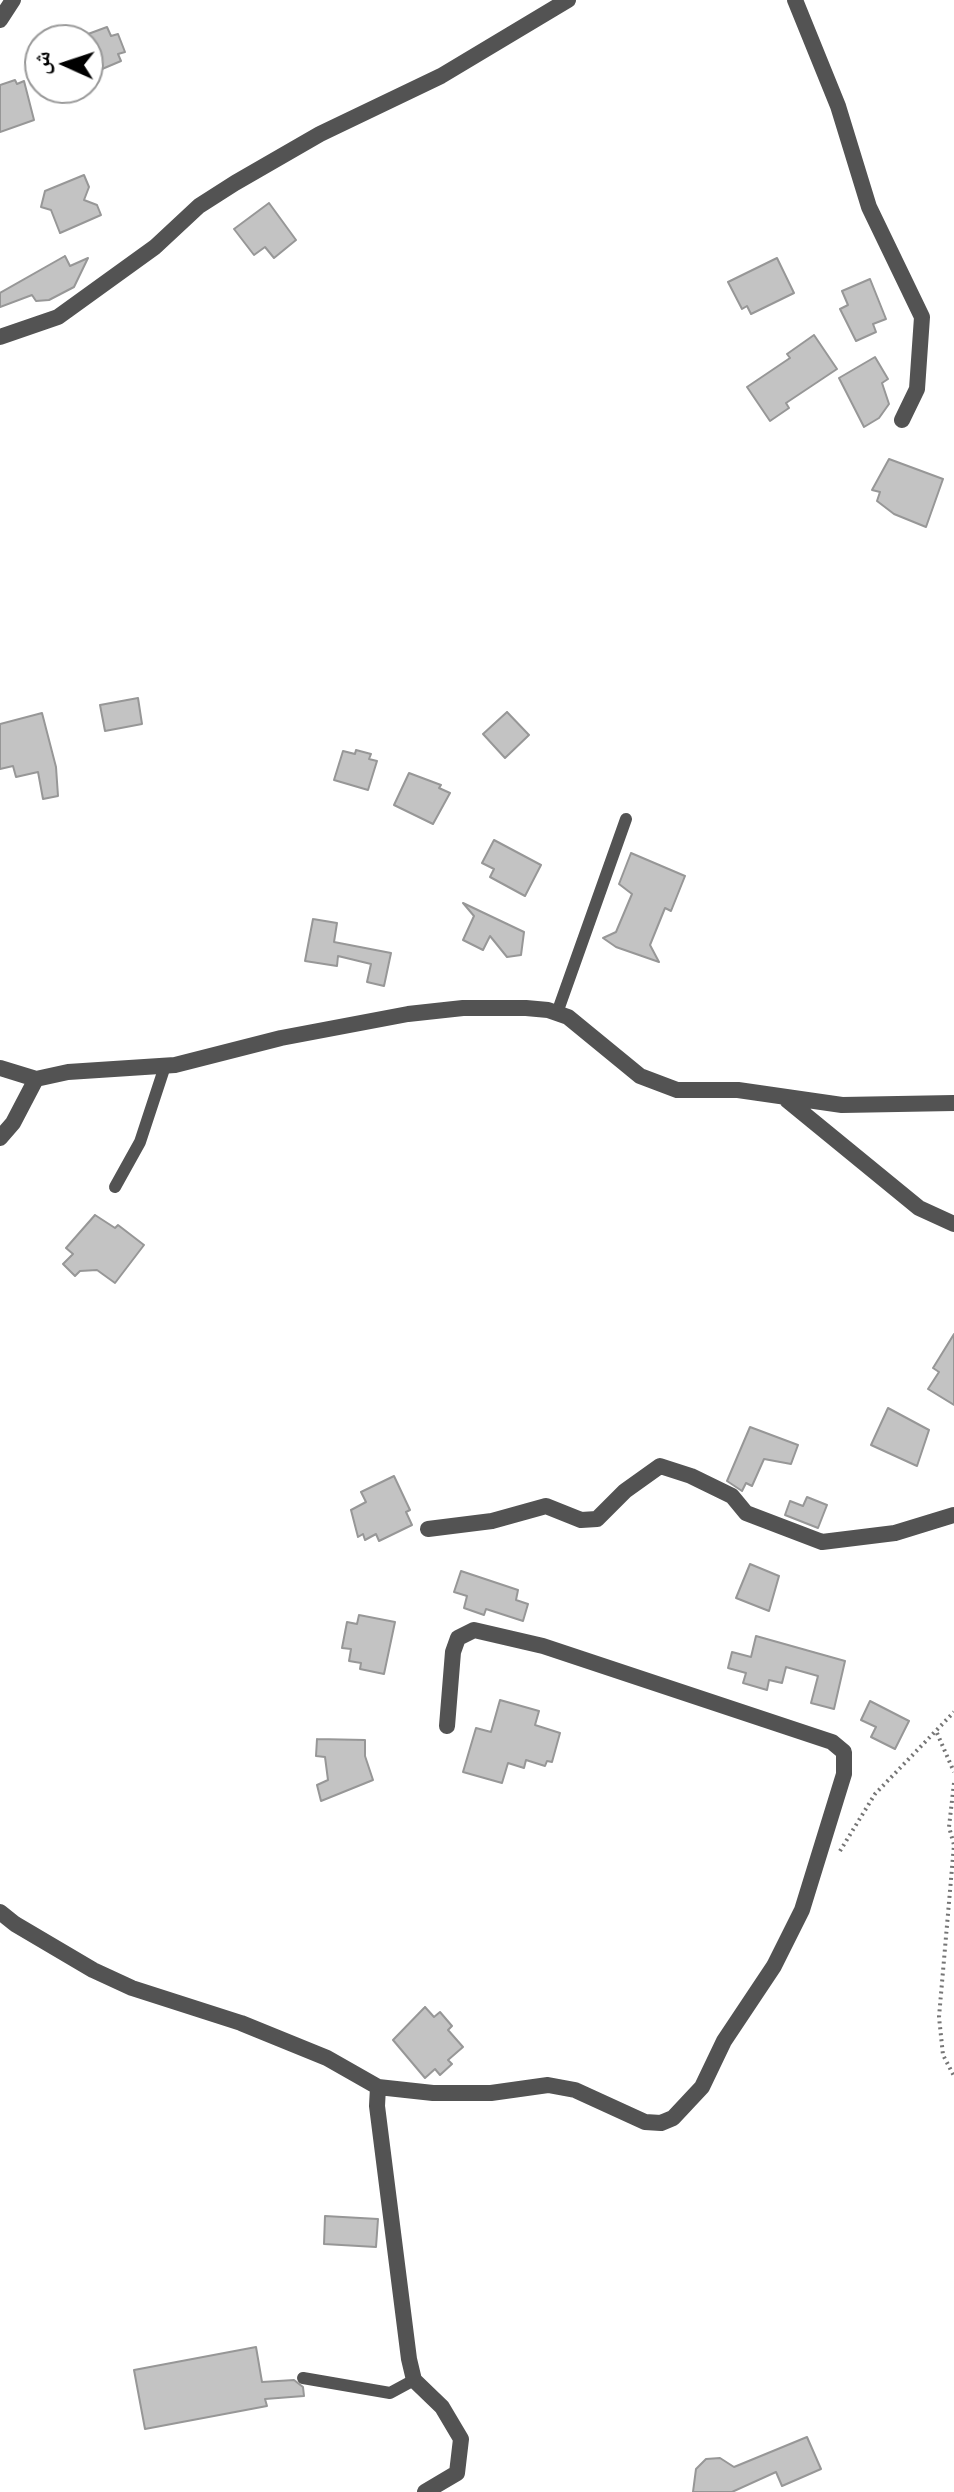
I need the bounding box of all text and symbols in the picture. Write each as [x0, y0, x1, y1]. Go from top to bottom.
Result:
north arrow [24, 24, 104, 104]
text: ش [30, 51, 54, 75]

